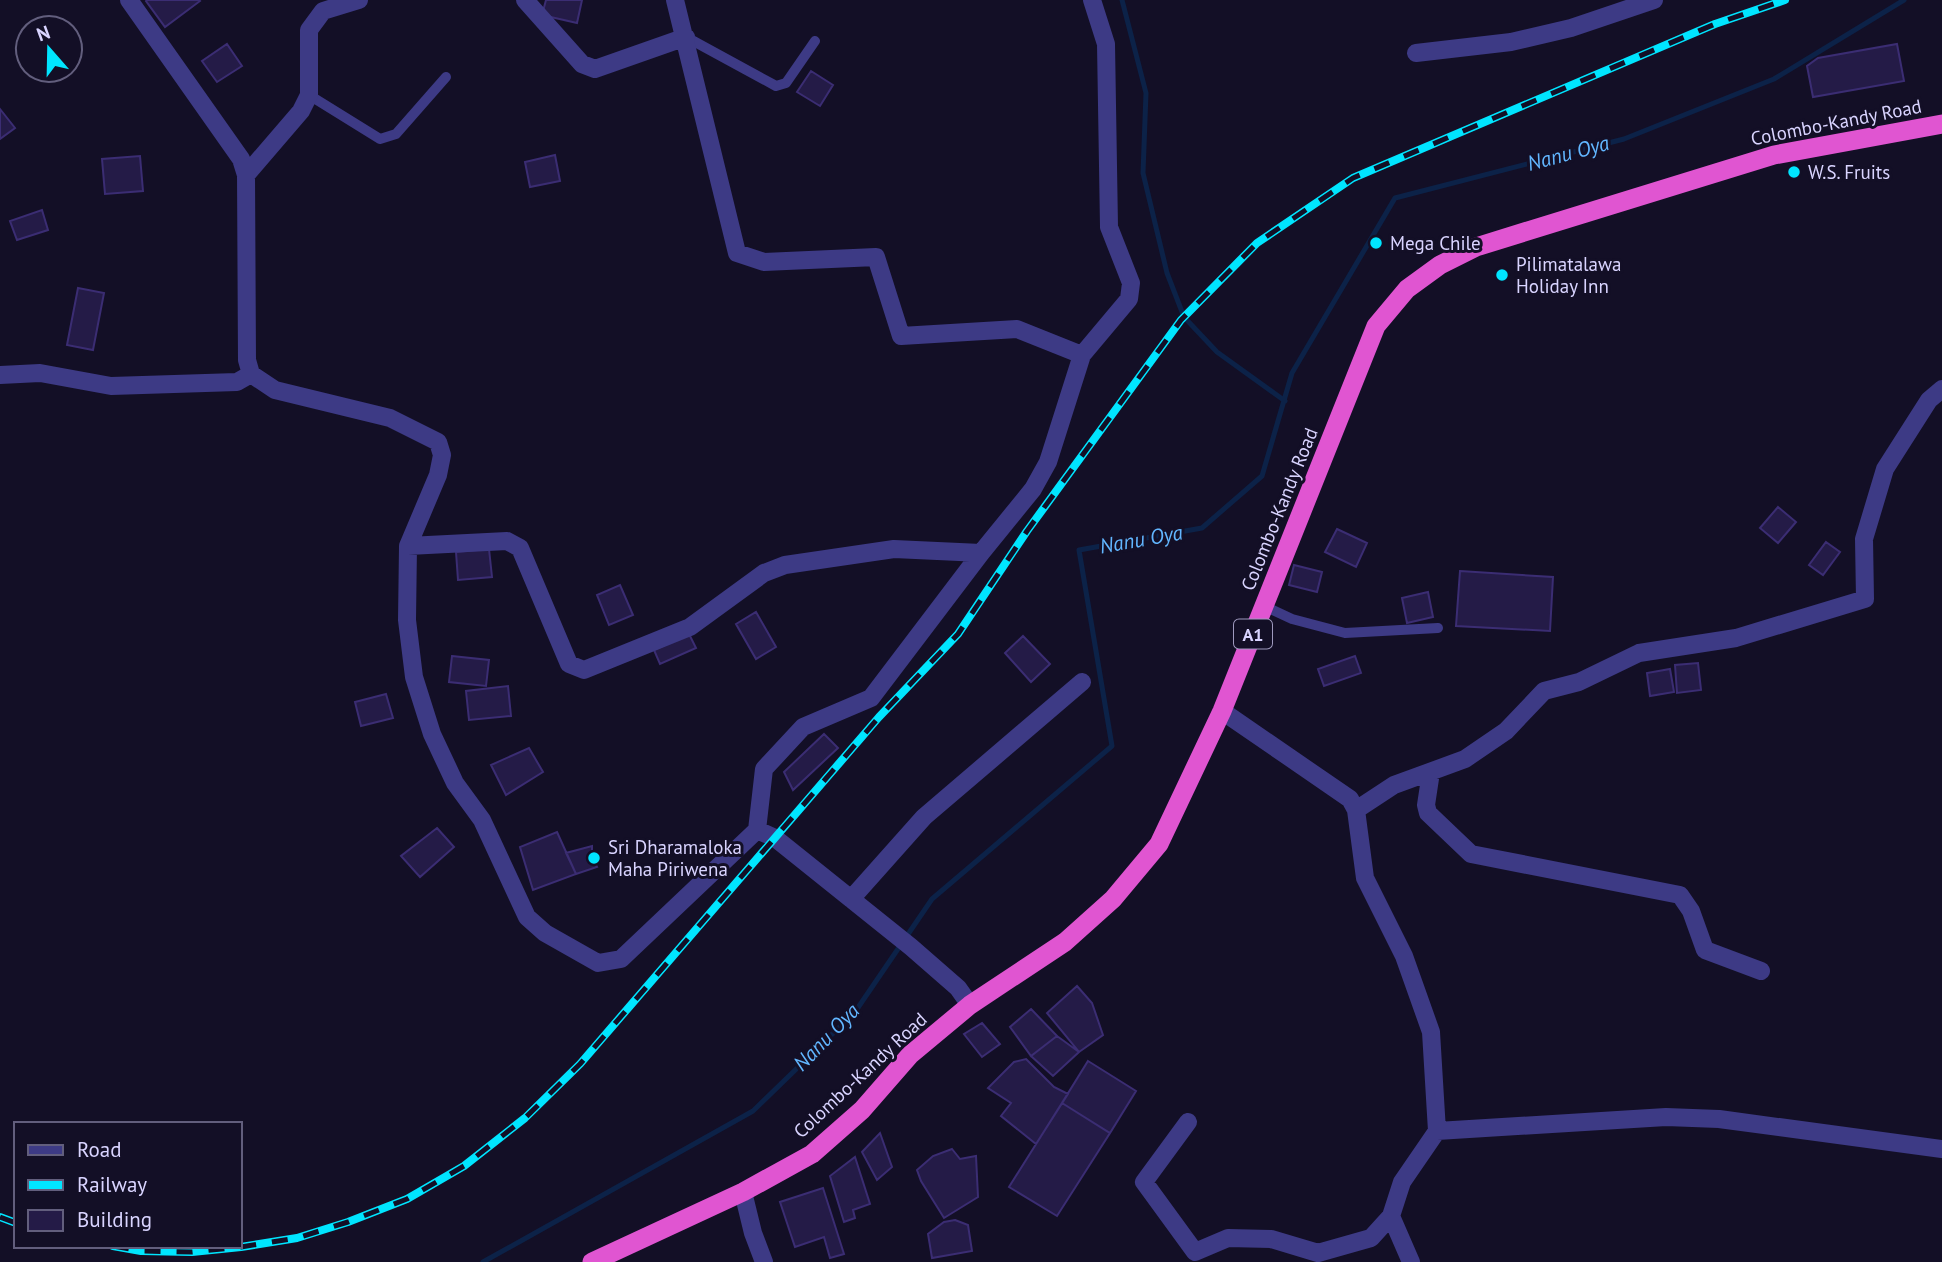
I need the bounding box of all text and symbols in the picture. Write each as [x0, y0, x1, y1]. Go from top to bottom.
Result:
north arrow [14, 14, 84, 84]
text: N [33, 20, 53, 46]
street label: Colombo-Kandy Road [1749, 94, 1923, 150]
water label: Nanu Oya [1524, 129, 1613, 177]
place label: W.S. Fruits [1808, 160, 1890, 184]
marker: W.S. Fruits [1786, 164, 1802, 180]
place label: Mega Chile [1390, 231, 1481, 255]
marker: Mega Chile [1368, 235, 1384, 251]
place label: Pilimatalawa Holiday Inn [1516, 252, 1621, 298]
marker: Pilimatalawa Holiday Inn [1494, 267, 1510, 283]
street label: Colombo-Kandy Road [1235, 424, 1323, 594]
water label: Nanu Oya [1097, 518, 1185, 560]
road number: A1 [1234, 620, 1272, 648]
place label: Sri Dharamaloka Maha Piriwena [608, 835, 742, 881]
marker: Sri Dharamaloka Maha Piriwena [586, 850, 602, 866]
water label: Nanu Oya [787, 997, 865, 1077]
street label: Colombo-Kandy Road [788, 1007, 932, 1143]
legend [14, 1122, 242, 1248]
text: Road [77, 1136, 121, 1163]
text: Railway [77, 1171, 147, 1198]
text: Building [77, 1206, 152, 1233]

